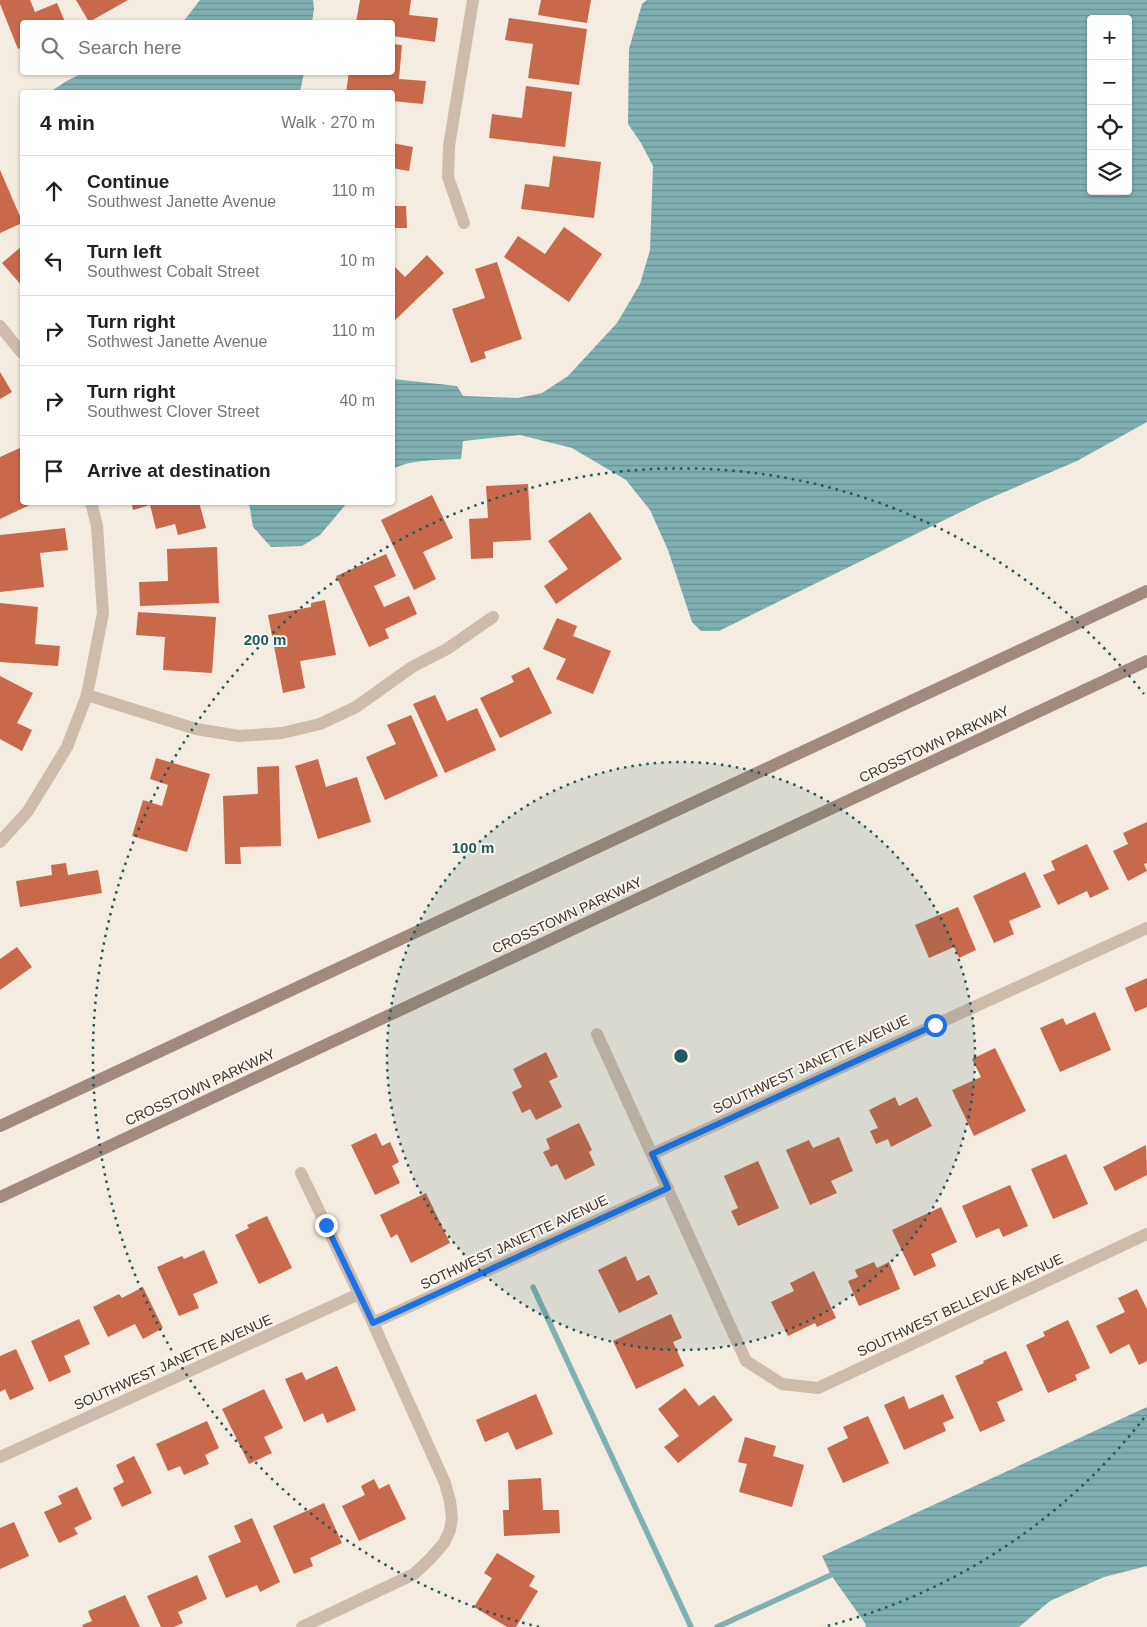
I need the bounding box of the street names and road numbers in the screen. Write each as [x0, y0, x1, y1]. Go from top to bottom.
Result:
street label: CROSSTOWN PARKWAY [856, 702, 1012, 786]
street label: CROSSTOWN PARKWAY [489, 873, 645, 957]
street label: SOUTHWEST JANETTE AVENUE [710, 1011, 912, 1117]
street label: CROSSTOWN PARKWAY [122, 1045, 278, 1129]
street label: SOTHWEST JANETTE AVENUE [418, 1191, 610, 1293]
street label: SOUTHWEST BELLEVUE AVENUE [855, 1250, 1065, 1360]
street label: SOUTHWEST JANETTE AVENUE [72, 1311, 274, 1413]

